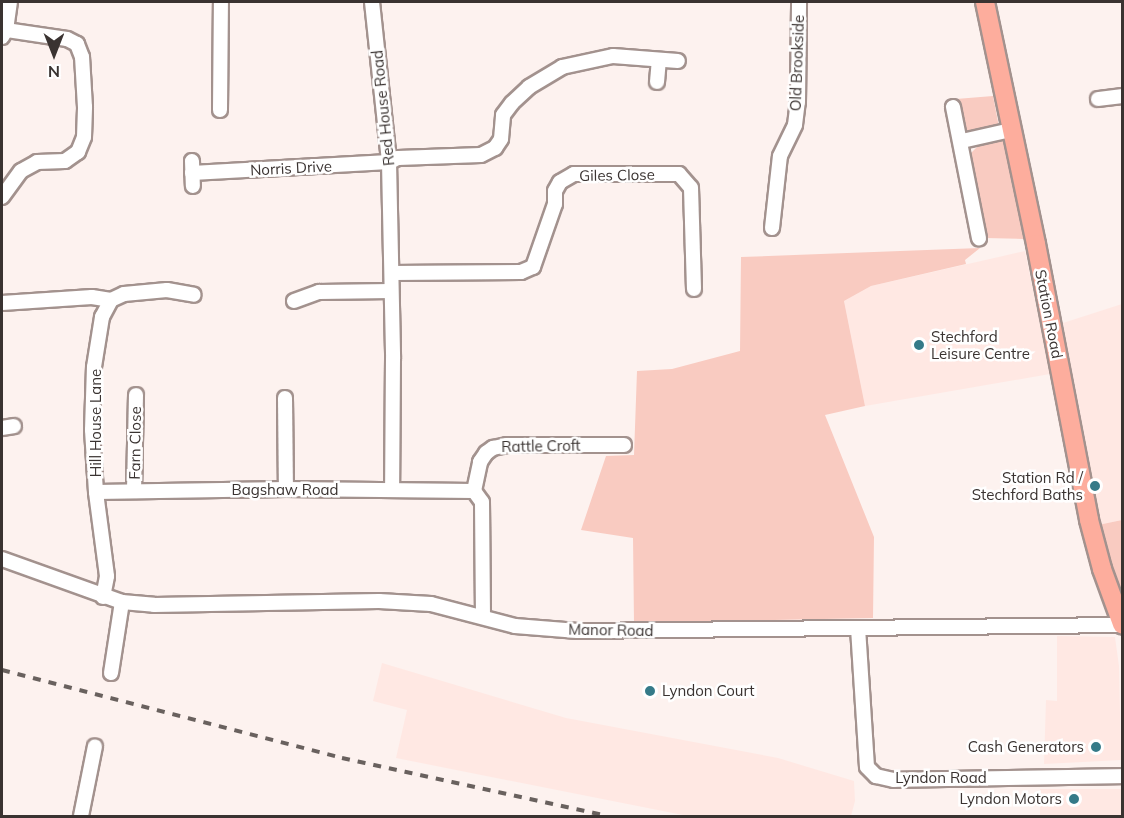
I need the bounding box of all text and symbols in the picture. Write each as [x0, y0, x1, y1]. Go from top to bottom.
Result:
street label: Old Brookside [786, 14, 808, 112]
north arrow [24, 24, 84, 84]
street label: Red House Road [368, 49, 398, 167]
text: N [48, 62, 60, 82]
street label: Norris Drive [250, 157, 332, 179]
street label: Giles Close [579, 165, 655, 185]
street label: Station Road [1032, 268, 1066, 360]
place label: Stechford Leisure Centre [931, 327, 1030, 362]
marker: Stechford Leisure Centre [912, 338, 926, 352]
street label: Hill House Lane [87, 369, 105, 477]
street label: Farn Close [125, 406, 145, 480]
street label: Rattle Croft [501, 436, 581, 456]
place label: Station Rd / Stechford Baths [972, 468, 1083, 503]
marker: Station Rd / Stechford Baths [1088, 479, 1102, 493]
street label: Bagshaw Road [231, 481, 339, 499]
street label: Manor Road [568, 620, 654, 640]
place label: Lyndon Court [662, 682, 755, 700]
marker: Lyndon Court [643, 684, 657, 698]
place label: Cash Generators [968, 738, 1084, 756]
marker: Cash Generators [1089, 740, 1103, 754]
street label: Lyndon Road [895, 769, 987, 787]
place label: Lyndon Motors [960, 790, 1062, 808]
marker: Lyndon Motors [1067, 792, 1081, 806]

